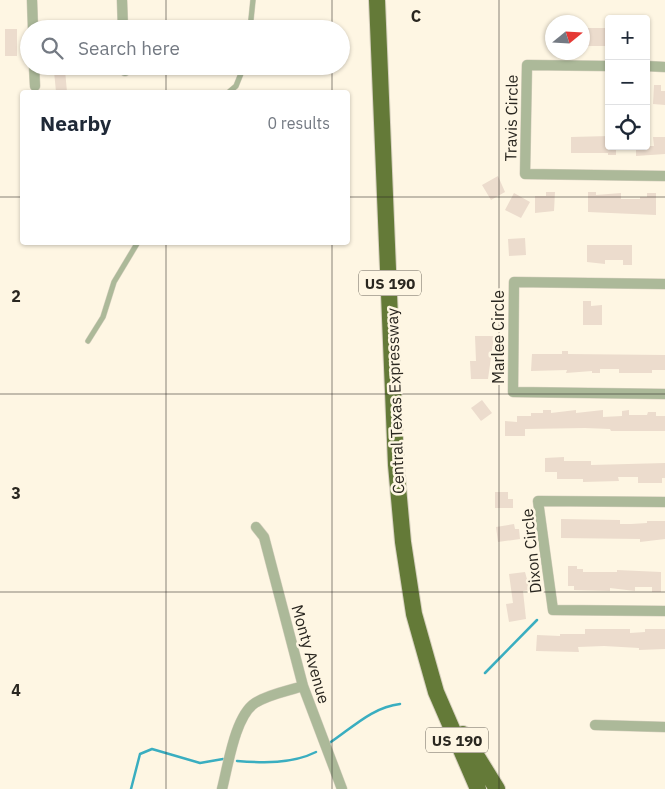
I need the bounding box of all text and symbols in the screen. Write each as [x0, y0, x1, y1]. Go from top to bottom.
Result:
text: C [411, 6, 421, 26]
north arrow [545, 15, 590, 60]
map controls [605, 15, 650, 150]
button: + [605, 15, 650, 60]
search box [20, 20, 350, 75]
icon: search [38, 34, 66, 62]
text: Search here [78, 36, 180, 60]
button: − [605, 60, 650, 105]
street label: Travis Circle [500, 74, 522, 162]
button: locate [605, 105, 650, 150]
text: Nearby [40, 109, 111, 137]
text: 0 results [267, 113, 330, 133]
road number: US 190 [359, 270, 421, 296]
text: 2 [11, 286, 21, 306]
street label: Marlee Circle [488, 290, 508, 384]
street label: Central Texas Expressway [382, 308, 408, 494]
text: 3 [11, 483, 21, 503]
street label: Dixon Circle [517, 507, 545, 595]
street label: Monty Avenue [287, 602, 335, 706]
text: 4 [11, 680, 21, 700]
road number: US 190 [426, 728, 488, 752]

